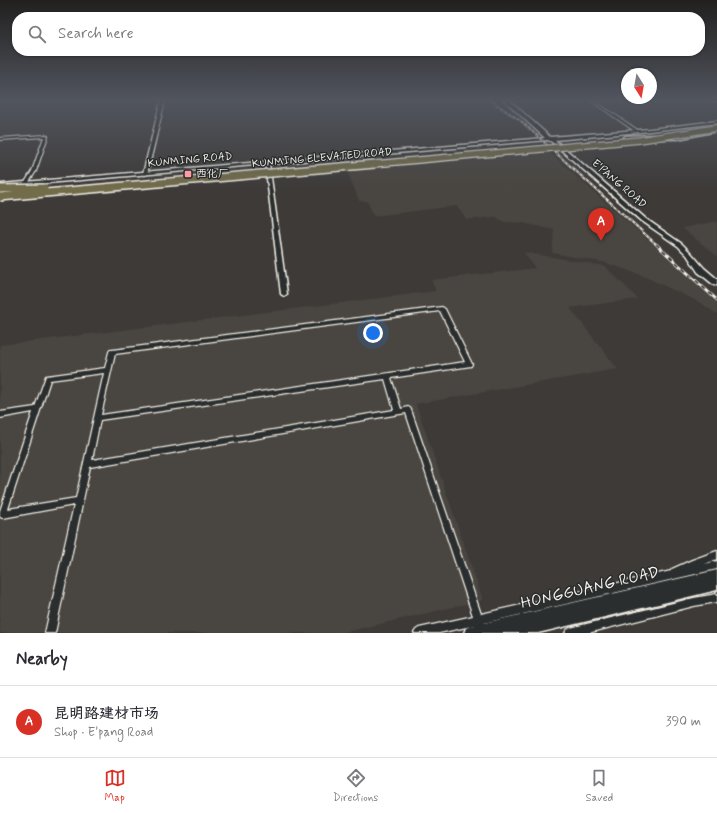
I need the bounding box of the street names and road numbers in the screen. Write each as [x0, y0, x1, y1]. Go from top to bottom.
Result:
street label: KUNMING ELEVATED ROAD [251, 145, 393, 171]
street label: KUNMING ROAD [147, 149, 233, 171]
street label: E'PANG ROAD [589, 157, 649, 211]
street label: HONGGUANG ROAD [519, 562, 661, 614]

